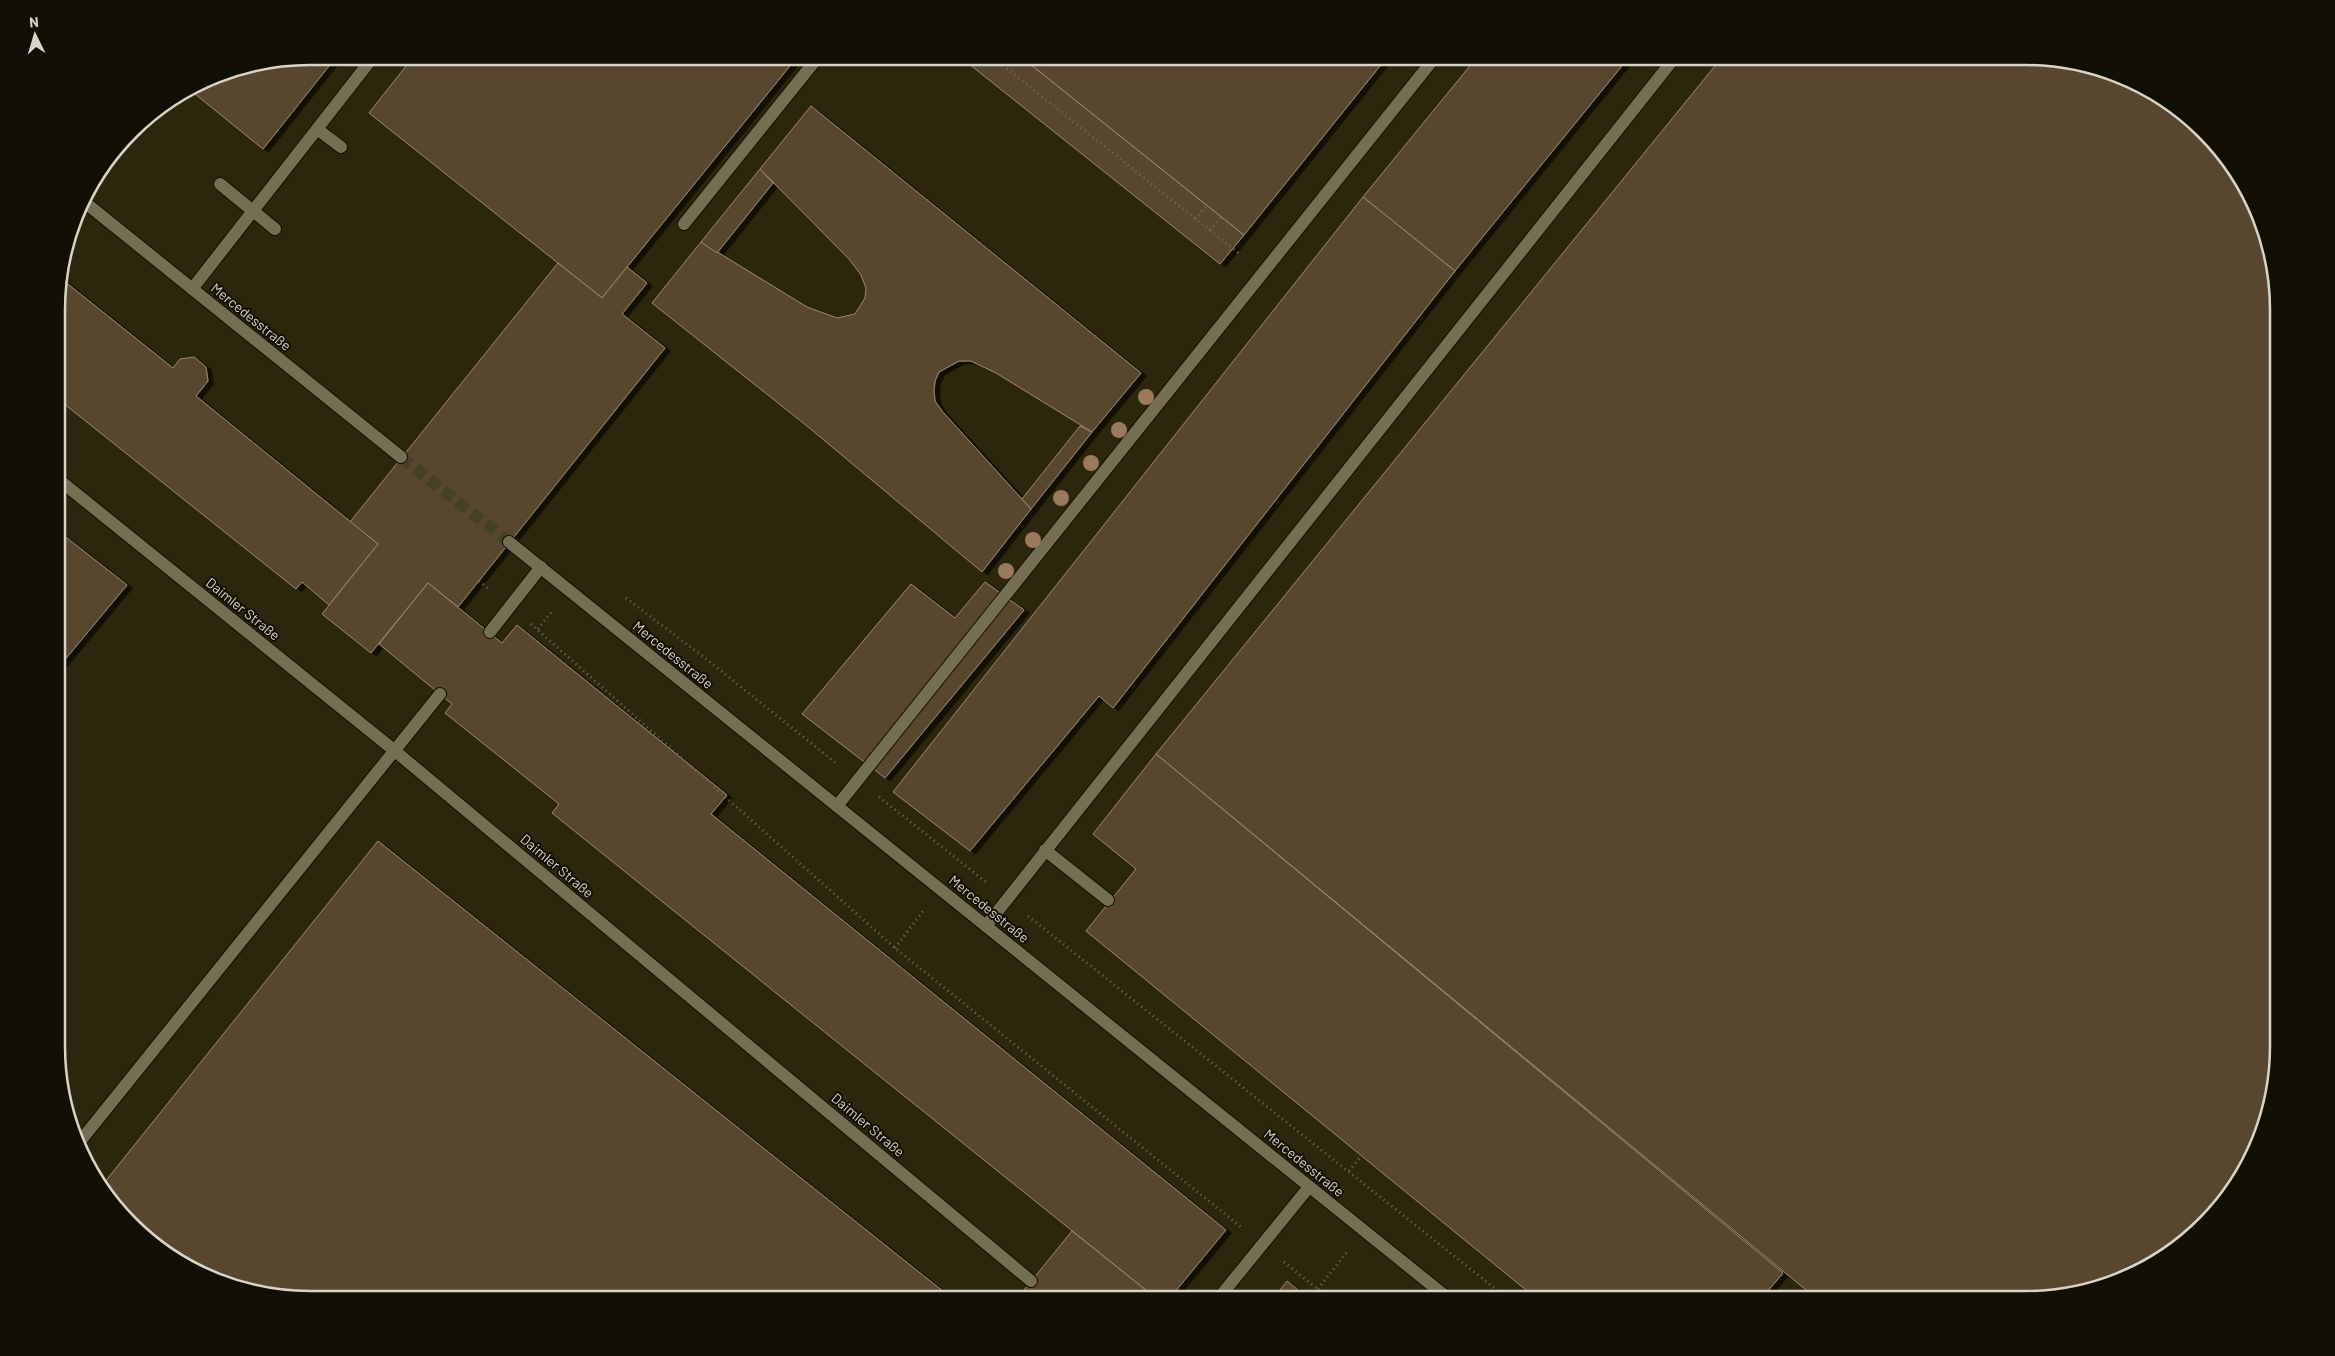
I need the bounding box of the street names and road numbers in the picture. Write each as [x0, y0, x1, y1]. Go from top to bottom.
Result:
street label: Mercedesstraße [208, 279, 295, 354]
street label: Daimler Straße [203, 574, 284, 644]
street label: Mercedesstraße [630, 617, 717, 692]
street label: Daimler Straße [517, 830, 597, 901]
street label: Mercedesstraße [946, 871, 1033, 946]
street label: Daimler Straße [828, 1089, 908, 1160]
street label: Mercedesstraße [1261, 1125, 1348, 1200]

